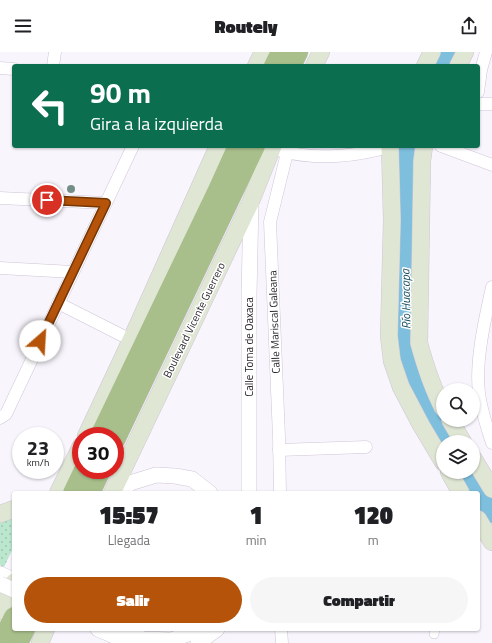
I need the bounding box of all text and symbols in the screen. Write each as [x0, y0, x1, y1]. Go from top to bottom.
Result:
text: Routely [214, 13, 278, 40]
icon: menu [12, 15, 34, 37]
icon: share [458, 15, 480, 37]
text: 90 m [90, 71, 151, 114]
icon: left [24, 80, 76, 132]
text: Gira a la izquierda [90, 110, 223, 137]
pin [30, 183, 64, 217]
icon: arrive [36, 189, 58, 211]
street label: Boulevard Vicente Guerrero [159, 259, 229, 380]
water label: Río Huacapa [395, 268, 416, 329]
street label: Calle Mariscal Galeana [264, 270, 284, 374]
street label: Calle Toma de Oaxaca [241, 297, 257, 397]
position arrow [19, 320, 61, 362]
map controls [436, 383, 480, 479]
button: search [436, 383, 480, 427]
speed limit sign: 30 [72, 427, 124, 479]
text: 23 [27, 432, 49, 463]
button: layers [436, 435, 480, 479]
text: km/h [27, 455, 49, 470]
text: 15:57 [99, 497, 159, 533]
text: 1 [249, 497, 263, 533]
text: 120 [353, 497, 393, 533]
text: Llegada [108, 530, 150, 550]
text: min [246, 530, 266, 550]
text: m [368, 530, 379, 550]
button: Salir [24, 577, 242, 623]
button: Compartir [250, 577, 468, 623]

